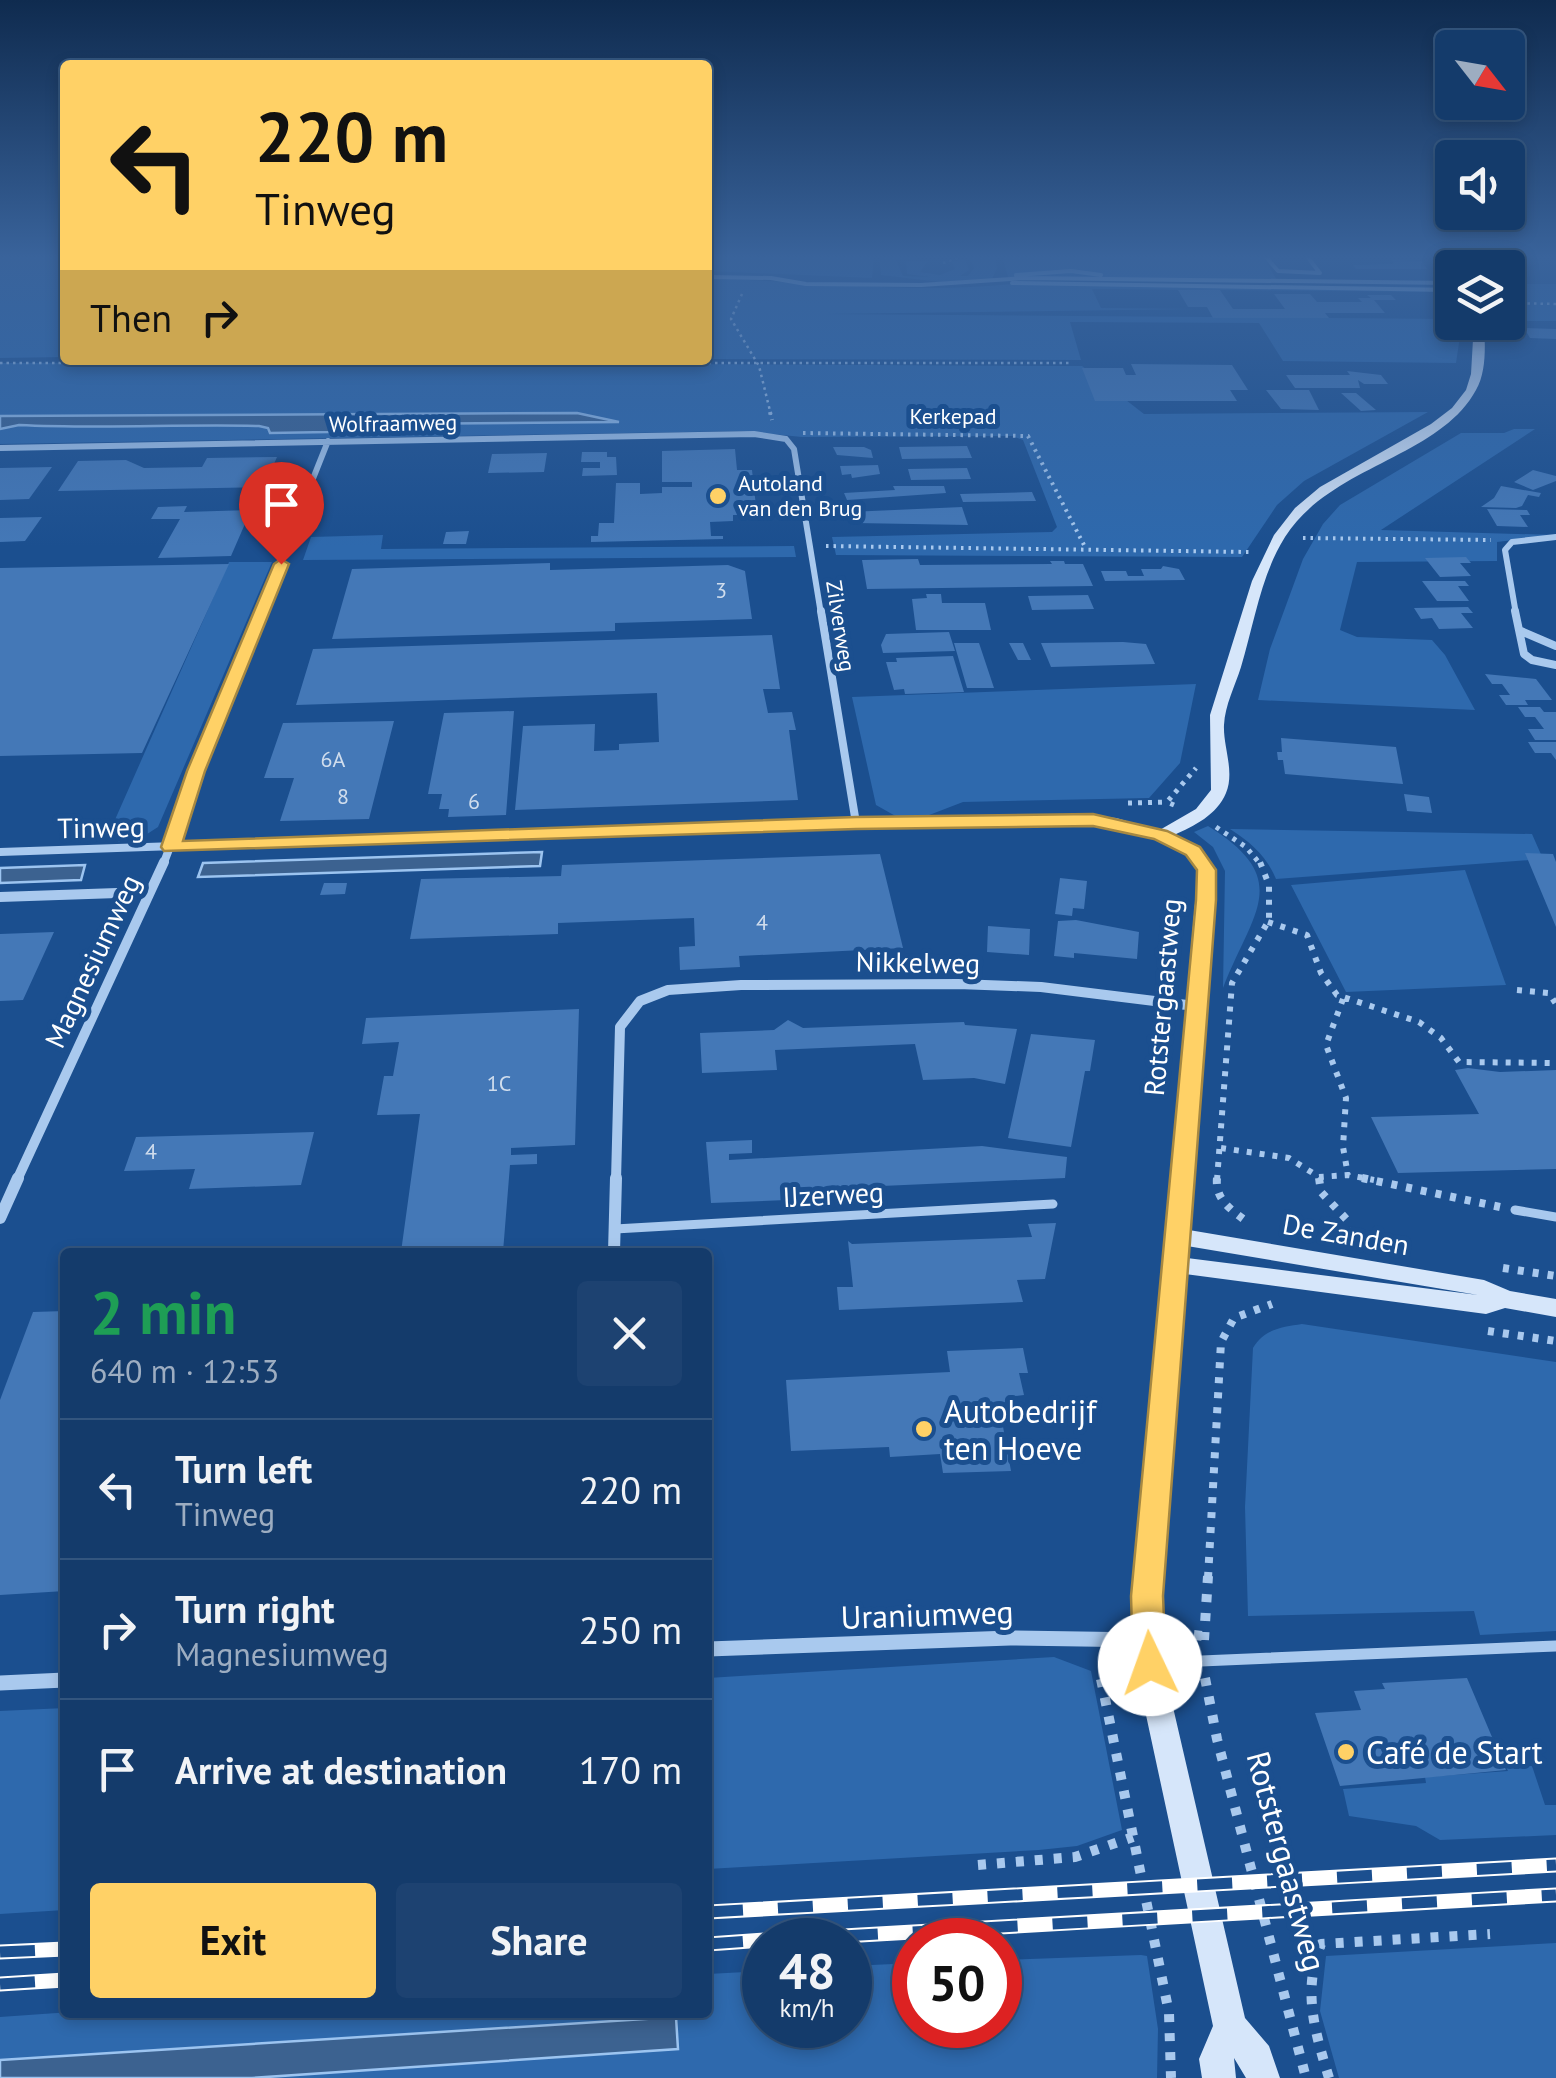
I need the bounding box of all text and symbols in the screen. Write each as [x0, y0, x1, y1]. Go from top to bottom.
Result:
north arrow [1435, 30, 1525, 120]
map controls [1435, 30, 1525, 340]
text: 220 m [255, 91, 448, 181]
icon: left [90, 100, 220, 230]
button: sound [1435, 140, 1525, 230]
text: Tinweg [255, 179, 396, 237]
button: layers [1435, 250, 1525, 340]
icon: right [192, 290, 247, 345]
text: Then [90, 293, 172, 342]
street label: Kerkepad [909, 402, 997, 430]
street label: Wolfraamweg [329, 408, 457, 438]
pin [239, 462, 324, 565]
place label: Autoland van den Brug [738, 469, 862, 522]
icon: arrive [254, 477, 309, 532]
marker: Autoland van den Brug [707, 485, 729, 507]
house number: 3 [715, 576, 727, 604]
street label: Zilverweg [820, 578, 862, 674]
house number: 6A [321, 745, 346, 773]
house number: 8 [337, 782, 349, 810]
house number: 6 [468, 787, 480, 815]
street label: Tinweg [57, 808, 145, 846]
street label: Magnesiumweg [36, 868, 148, 1054]
street label: Rotstergaastweg [1135, 897, 1189, 1097]
house number: 4 [756, 908, 768, 936]
street label: Nikkelweg [855, 942, 981, 982]
house number: 1C [487, 1069, 511, 1097]
house number: 4 [145, 1137, 157, 1165]
street label: IJzerweg [781, 1173, 885, 1215]
street label: De Zanden [1280, 1205, 1412, 1263]
text: 2 min [90, 1273, 236, 1351]
button: close [577, 1281, 682, 1386]
text: 640 m · 12:53 [90, 1350, 279, 1392]
place label: Autobedrijf ten Hoeve [944, 1390, 1098, 1469]
marker: Autobedrijf ten Hoeve [913, 1418, 935, 1440]
text: Turn left [175, 1444, 312, 1493]
icon: left [90, 1462, 145, 1517]
text: 220 m [579, 1465, 682, 1514]
text: Tinweg [175, 1493, 275, 1535]
text: Turn right [175, 1584, 335, 1633]
street label: Uraniumweg [840, 1590, 1014, 1638]
icon: right [90, 1602, 145, 1657]
text: 250 m [579, 1605, 682, 1654]
position arrow [1098, 1612, 1202, 1716]
text: Magnesiumweg [175, 1633, 389, 1675]
place label: Café de Start [1366, 1731, 1543, 1773]
marker: Café de Start [1335, 1741, 1357, 1763]
icon: arrive [90, 1742, 145, 1797]
text: Arrive at destination [175, 1745, 507, 1794]
text: 170 m [579, 1745, 682, 1794]
street label: Rotstergaastweg [1237, 1746, 1337, 1976]
button: Exit [90, 1883, 376, 1998]
button: Share [396, 1883, 682, 1998]
speed limit sign: 50 [892, 1918, 1022, 2048]
text: 48 [779, 1938, 835, 2003]
text: km/h [780, 1992, 834, 2024]

